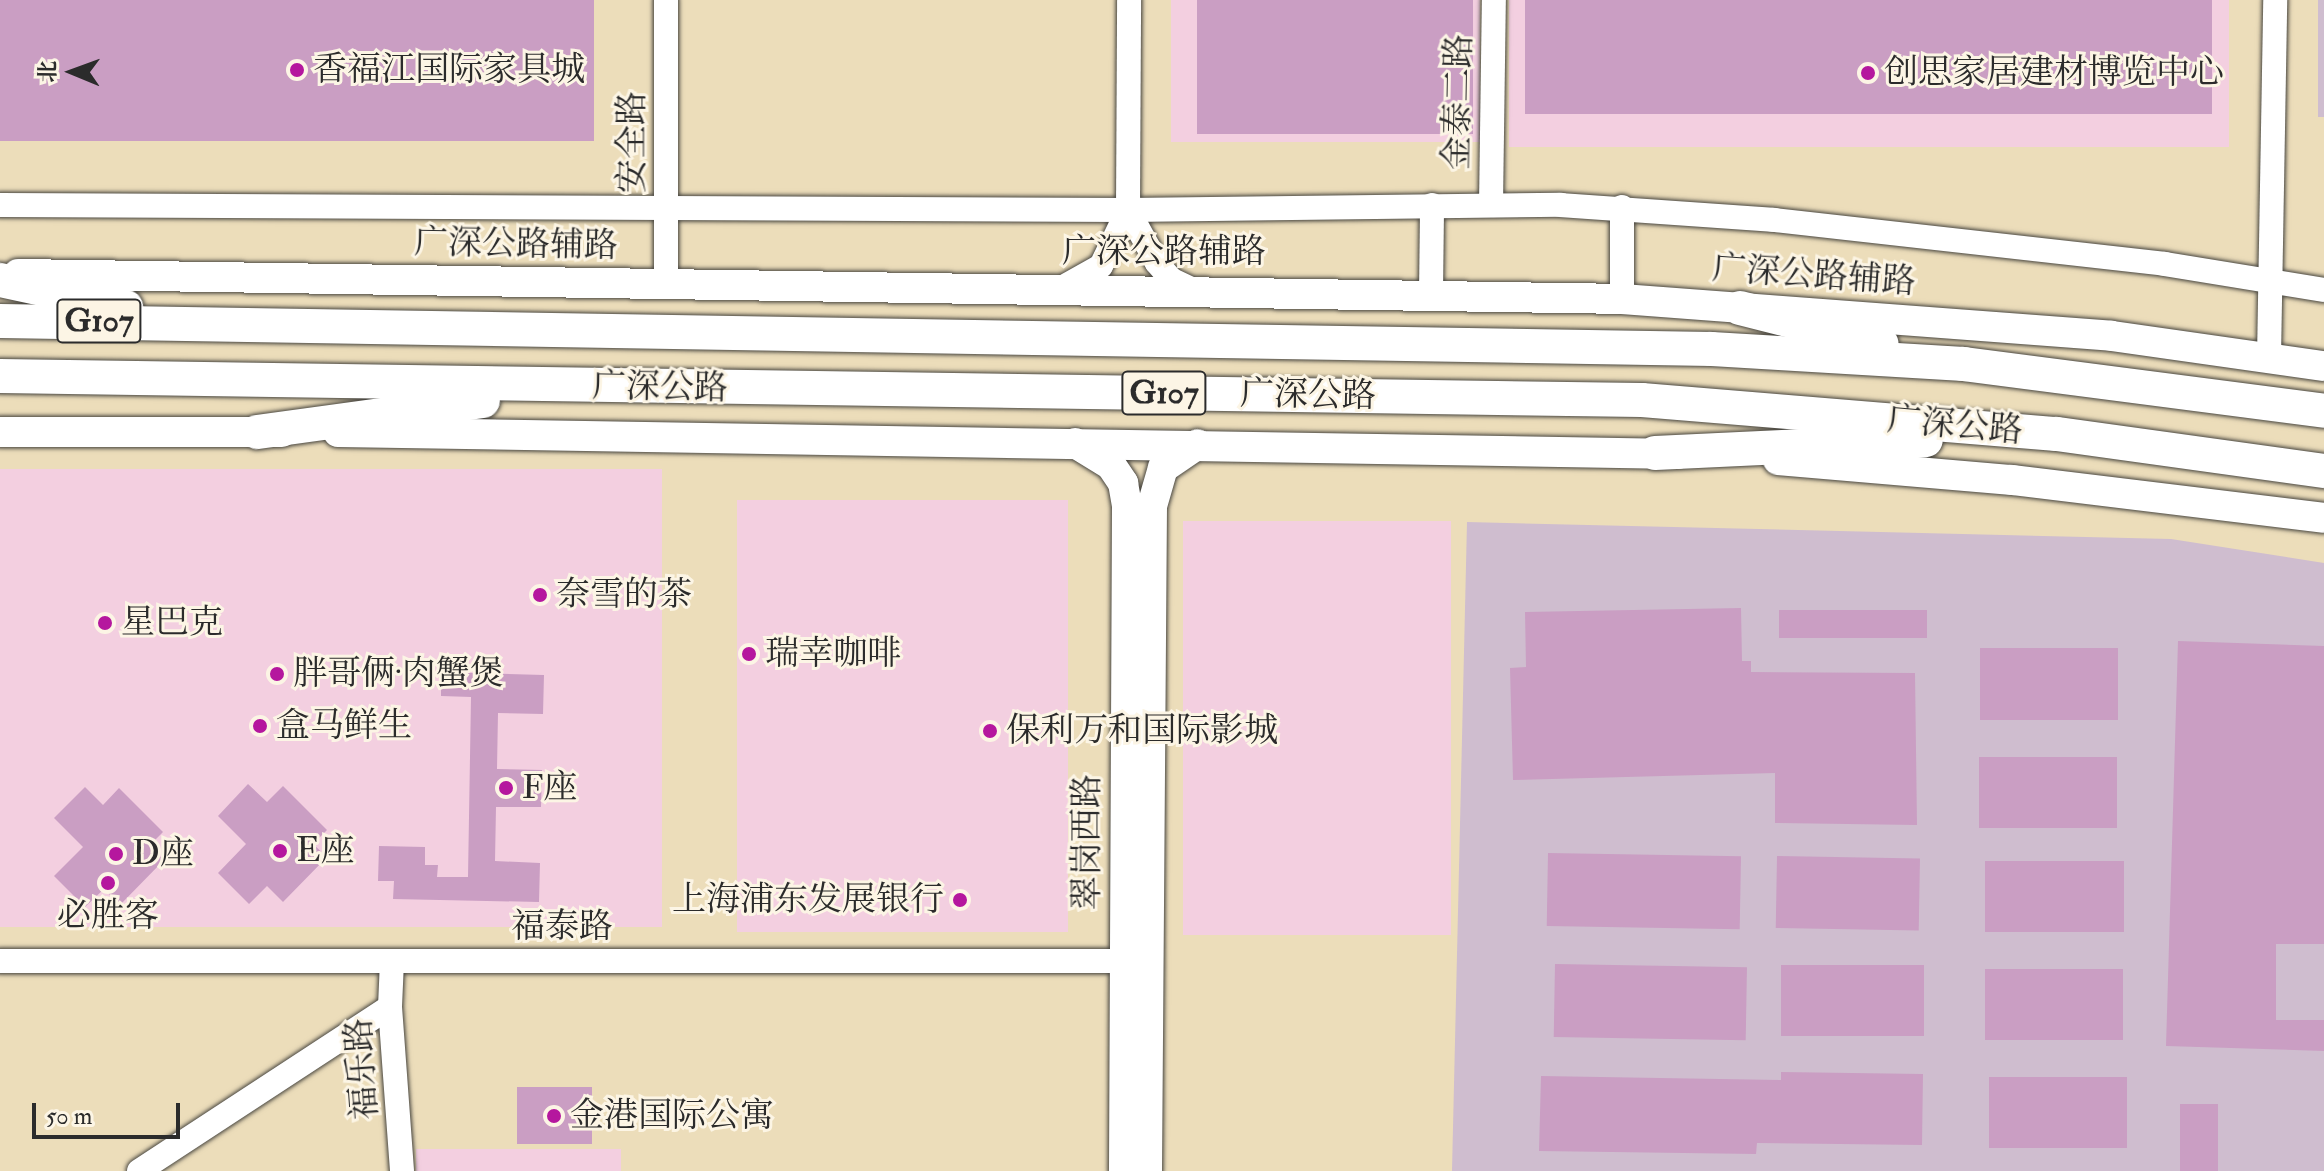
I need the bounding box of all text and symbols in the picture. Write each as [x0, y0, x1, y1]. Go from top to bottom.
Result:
north arrow [32, 32, 112, 112]
street label: 金泰二路 [1436, 34, 1480, 170]
place label: 香福江国际家具城 [313, 50, 585, 90]
place label: 创思家居建材博览中心 [1884, 53, 2224, 93]
text: 北 [34, 60, 62, 83]
marker: 香福江国际家具城 [288, 61, 306, 79]
marker: 创思家居建材博览中心 [1859, 64, 1877, 82]
street label: 安全路 [612, 91, 652, 193]
street label: 广深公路辅路 [414, 222, 618, 266]
street label: 广深公路辅路 [1062, 232, 1266, 272]
street label: 广深公路辅路 [1711, 248, 1917, 302]
road number: G107 [55, 293, 143, 349]
street label: 广深公路 [592, 365, 728, 409]
road number: G107 [1120, 365, 1208, 421]
street label: 广深公路 [1240, 373, 1376, 417]
street label: 广深公路 [1885, 399, 2025, 451]
place label: 奈雪的茶 [556, 575, 692, 615]
marker: 奈雪的茶 [531, 586, 549, 604]
place label: 星巴克 [121, 603, 223, 643]
marker: 星巴克 [96, 614, 114, 632]
place label: 瑞幸咖啡 [765, 634, 901, 674]
marker: 瑞幸咖啡 [740, 645, 758, 663]
place label: 胖哥俩·肉蟹煲 [293, 654, 504, 694]
marker: 胖哥俩·肉蟹煲 [268, 665, 286, 683]
place label: 盒马鲜生 [276, 706, 412, 746]
place label: 保利万和国际影城 [1006, 711, 1278, 751]
marker: 盒马鲜生 [251, 717, 269, 735]
marker: 保利万和国际影城 [981, 722, 999, 740]
place label: F座 [522, 768, 577, 808]
street label: 翠岗西路 [1067, 774, 1107, 910]
marker: F座 [497, 779, 515, 797]
place label: E座 [296, 831, 354, 871]
place label: D座 [132, 834, 194, 874]
marker: E座 [271, 842, 289, 860]
marker: D座 [107, 845, 125, 863]
marker: 必胜客 [99, 874, 117, 892]
place label: 上海浦东发展银行 [672, 880, 944, 920]
marker: 上海浦东发展银行 [951, 891, 969, 909]
place label: 必胜客 [57, 896, 159, 936]
street label: 福泰路 [511, 907, 613, 947]
street label: 福乐路 [338, 1017, 386, 1121]
scale bar [36, 1087, 184, 1137]
place label: 金港国际公寓 [570, 1096, 774, 1136]
text: 50 m [46, 1101, 92, 1132]
marker: 金港国际公寓 [545, 1107, 563, 1125]

